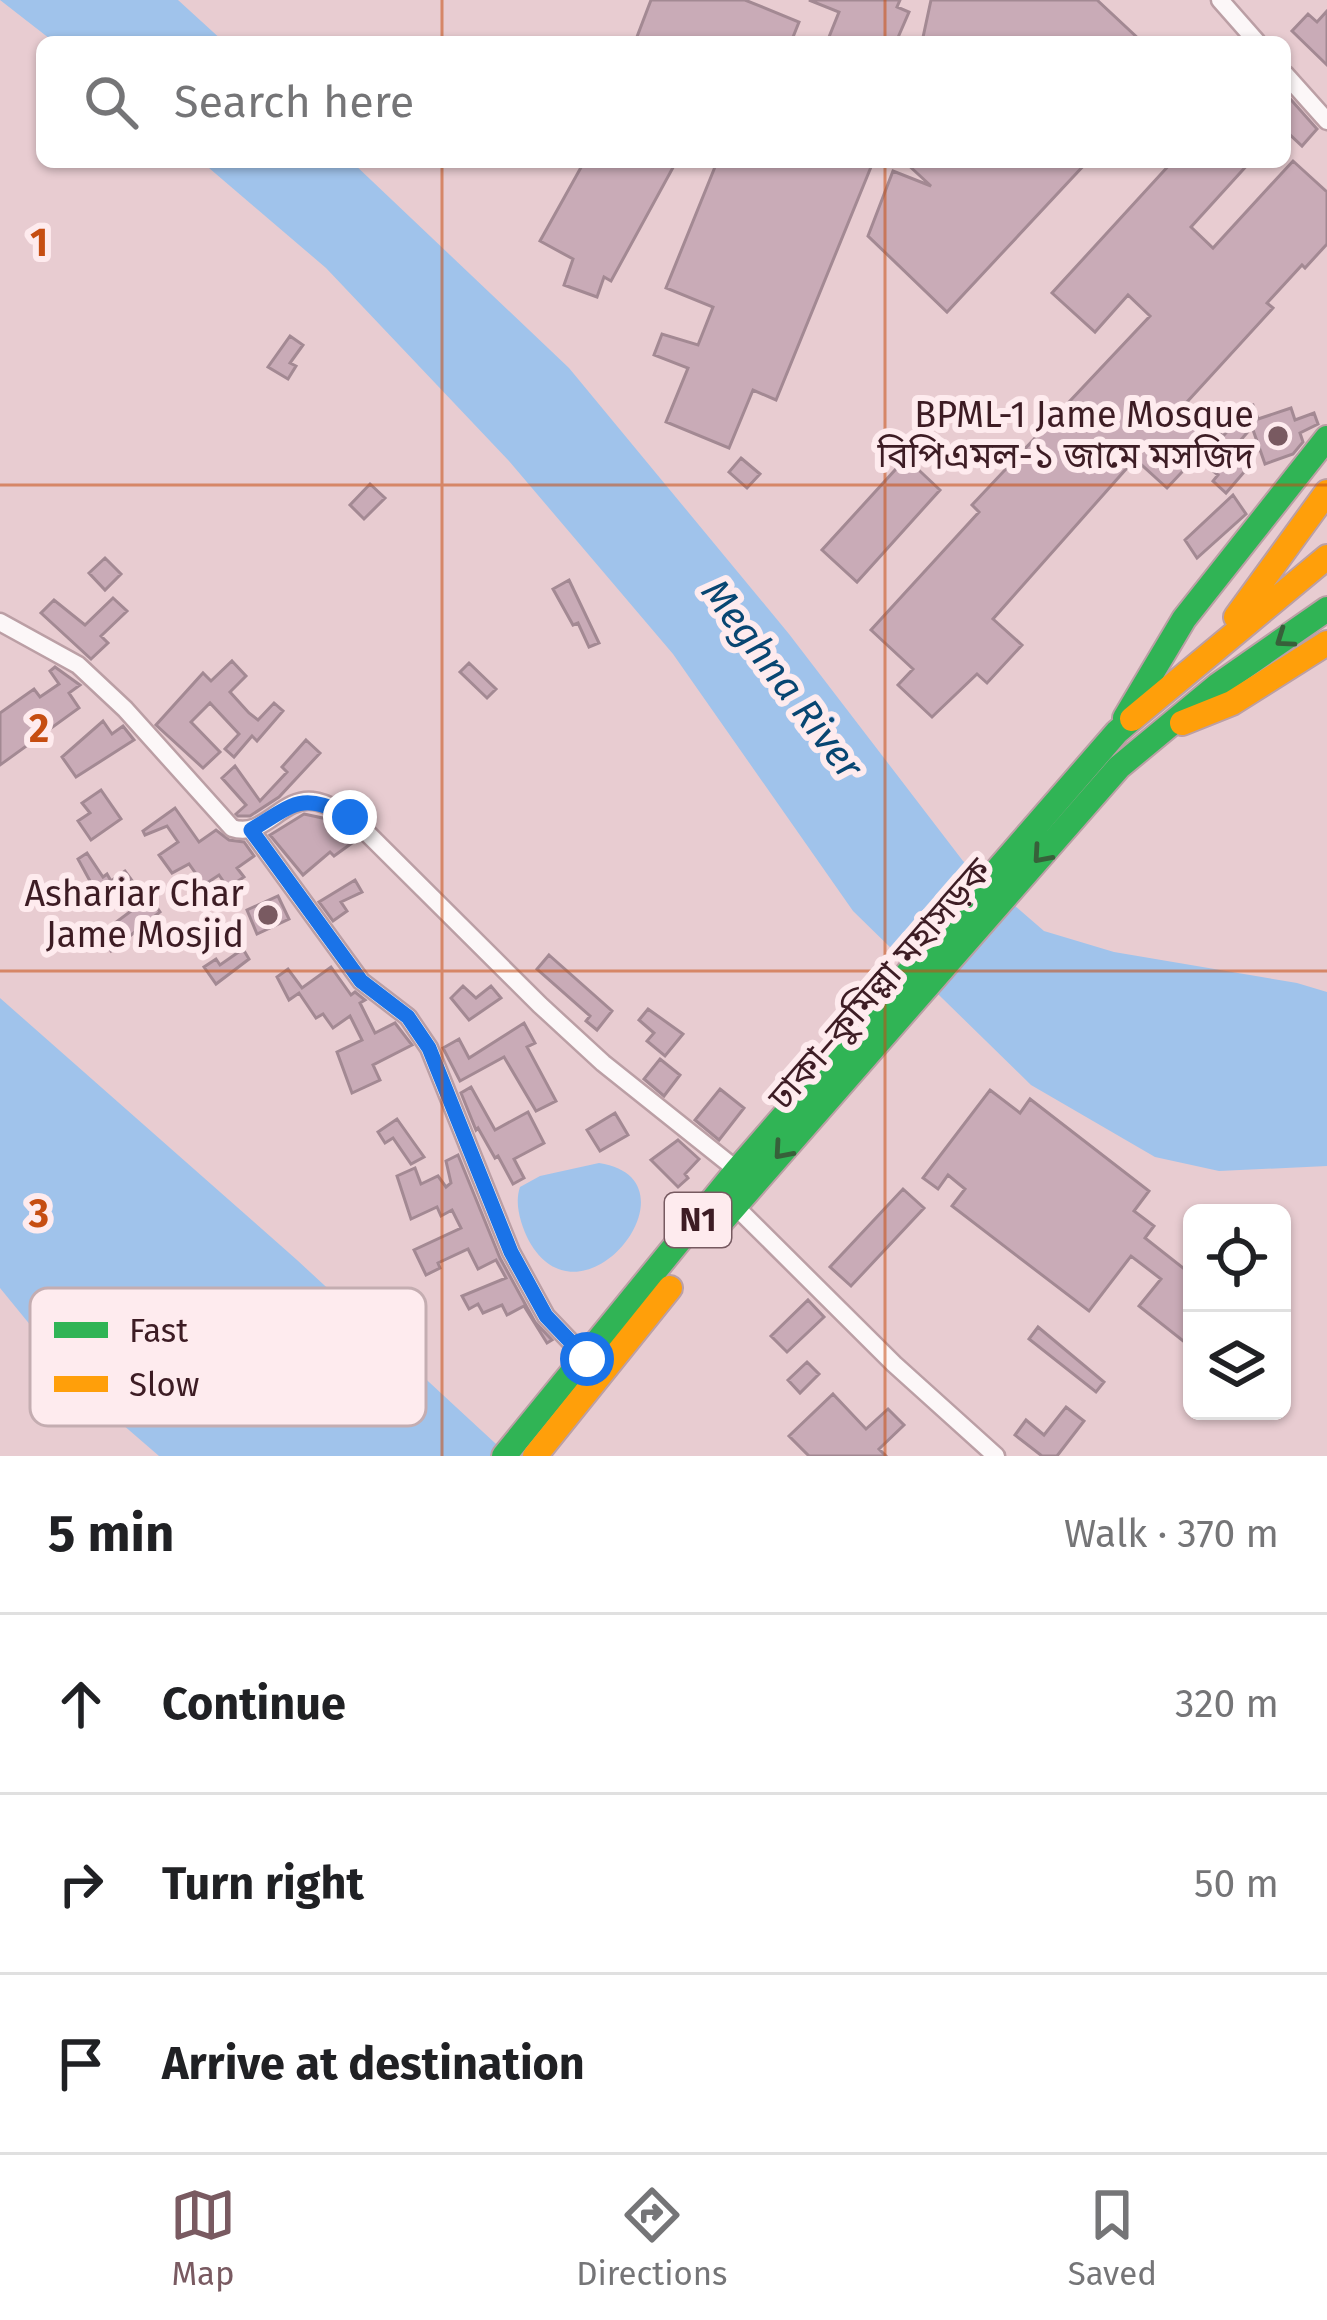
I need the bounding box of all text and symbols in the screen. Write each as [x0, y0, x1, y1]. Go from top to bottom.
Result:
search box [36, 36, 1291, 168]
icon: search [78, 69, 144, 135]
text: Search here [174, 75, 414, 129]
text: 1 [30, 220, 48, 266]
place label: BPML-1 Jame Mosque বিপিএমল-১ জামে মসজিদ [876, 393, 1255, 478]
marker: BPML-1 Jame Mosque বিপিএমল-১ জামে মসজিদ [1265, 423, 1291, 449]
water label: Meghna River [692, 570, 873, 789]
one-way arrow [1275, 625, 1297, 647]
text: 2 [29, 706, 49, 752]
route end [323, 790, 377, 844]
one-way arrow [1034, 841, 1055, 863]
street label: ঢাকা–কুমিল্লা মহাসড়ক [758, 849, 1002, 1119]
place label: Ashariar Char Jame Mosjid [24, 872, 244, 957]
marker: Ashariar Char Jame Mosjid [255, 902, 281, 928]
one-way arrow [774, 1137, 796, 1159]
text: 3 [28, 1191, 49, 1237]
road number: N1 [665, 1193, 731, 1247]
map controls [1183, 1204, 1291, 1420]
button: locate [1183, 1204, 1291, 1312]
legend [30, 1288, 426, 1426]
text: Fast [129, 1311, 188, 1351]
button: layers [1183, 1312, 1291, 1420]
route start [560, 1332, 614, 1386]
text: Slow [129, 1365, 199, 1405]
text: 5 min [48, 1503, 174, 1565]
text: Walk · 370 m [1064, 1511, 1279, 1557]
icon: ahead [48, 1671, 114, 1737]
text: Continue [162, 1677, 346, 1731]
text: 320 m [1175, 1681, 1279, 1727]
icon: right [48, 1851, 114, 1917]
text: Turn right [162, 1857, 364, 1911]
text: 50 m [1194, 1861, 1279, 1907]
icon: arrive [48, 2031, 114, 2097]
text: Arrive at destination [162, 2037, 585, 2091]
tab: Map [170, 2182, 236, 2294]
tab: Directions [576, 2182, 728, 2294]
tab: Saved [1068, 2182, 1157, 2294]

